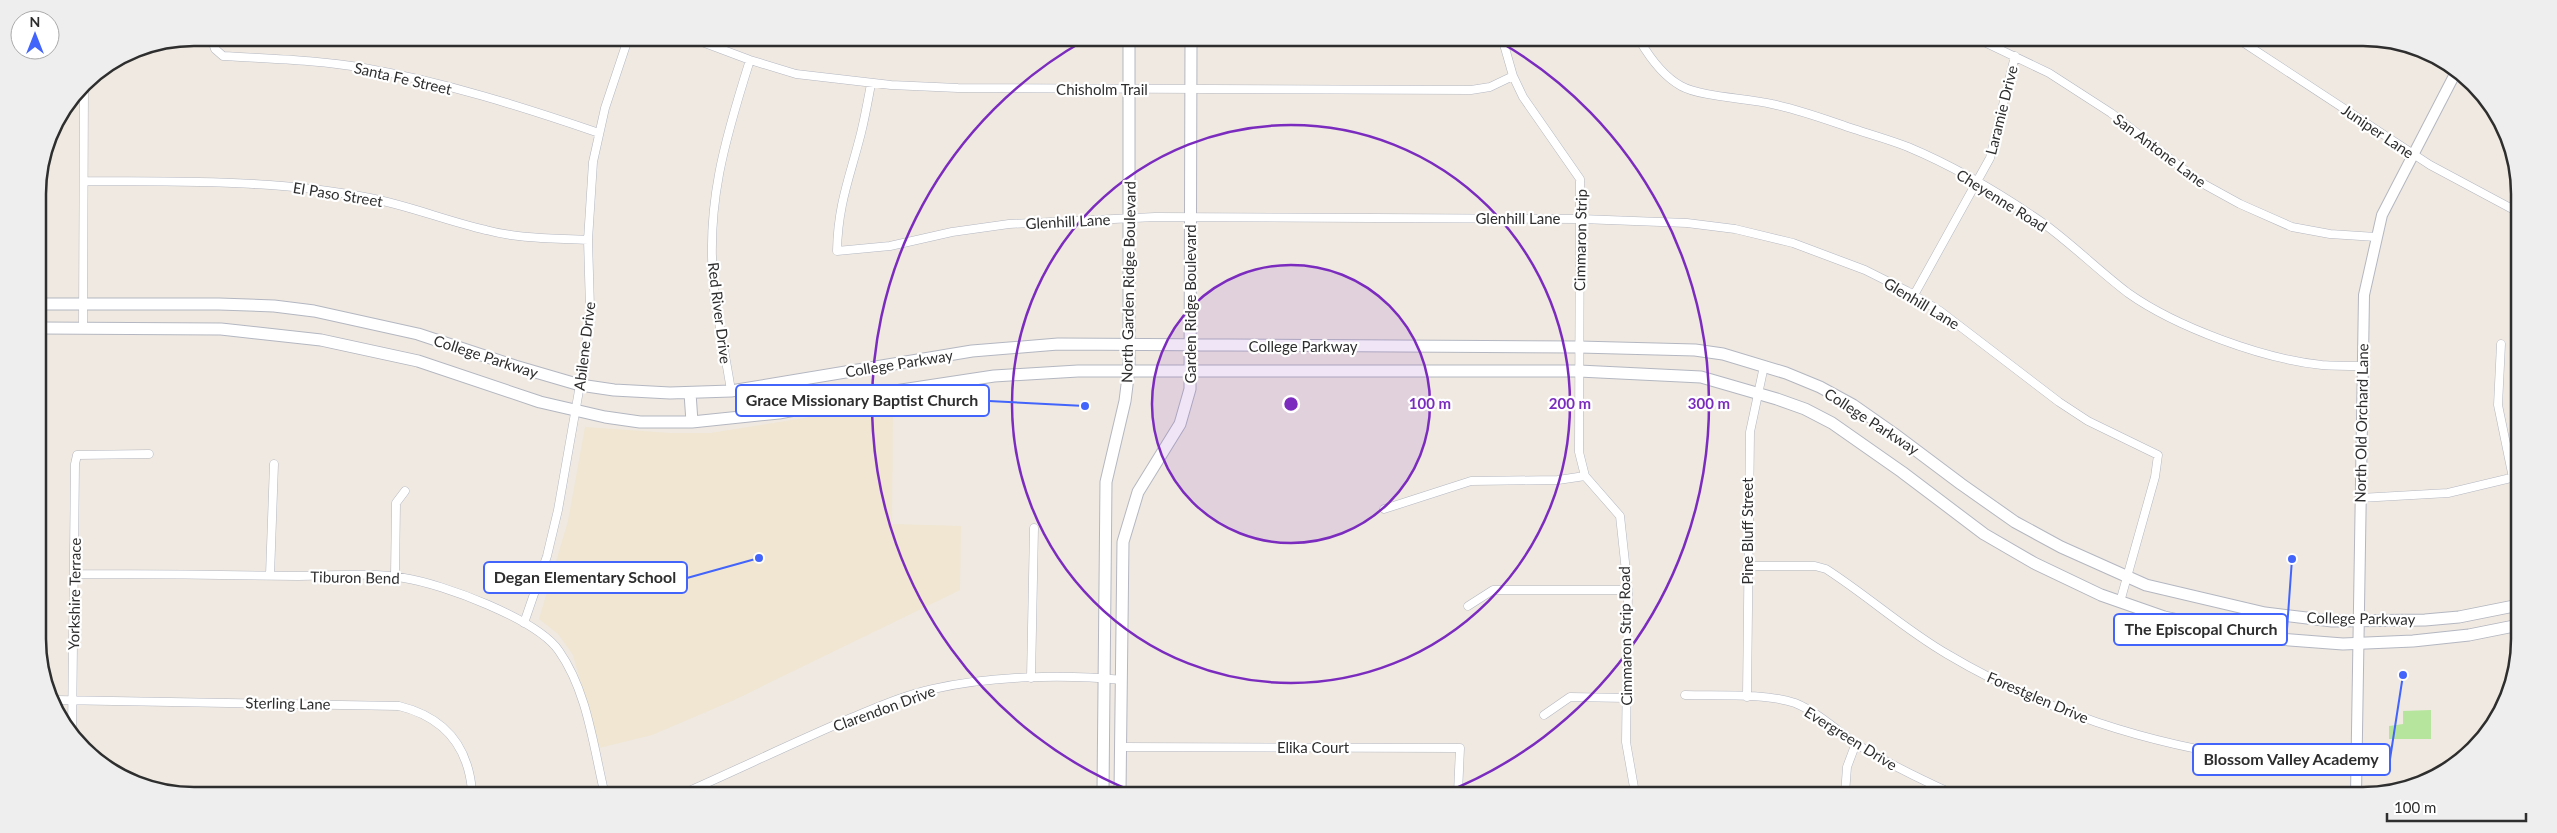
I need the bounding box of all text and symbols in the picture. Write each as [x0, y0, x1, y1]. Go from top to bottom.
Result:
north arrow [10, 10, 60, 60]
text: N [30, 13, 40, 30]
street label: Santa Fe Street [352, 58, 454, 98]
street label: Laramie Drive [1981, 63, 2021, 157]
street label: Chisholm Trail [1056, 80, 1148, 98]
street label: Juniper Lane [2338, 100, 2418, 162]
street label: San Antone Lane [2110, 109, 2210, 191]
street label: Cheyenne Road [1953, 165, 2051, 235]
street label: El Paso Street [292, 178, 385, 210]
street label: North Garden Ridge Boulevard [1117, 181, 1139, 383]
street label: Cimmaron Strip [1570, 189, 1590, 291]
street label: Glenhill Lane [1475, 209, 1561, 227]
street label: Glenhill Lane [1025, 210, 1111, 232]
street label: Garden Ridge Boulevard [1181, 224, 1199, 384]
street label: Red River Drive [705, 261, 735, 365]
street label: Glenhill Lane [1881, 273, 1963, 333]
street label: Abilene Drive [570, 300, 598, 392]
street label: College Parkway [431, 331, 541, 381]
street label: College Parkway [1249, 337, 1358, 355]
street label: North Old Orchard Lane [2351, 343, 2371, 503]
street label: College Parkway [844, 346, 954, 380]
street label: College Parkway [1821, 384, 1923, 458]
callout: Grace Missionary Baptist Church [736, 385, 989, 416]
text: Grace Missionary Baptist Church [746, 390, 978, 409]
text: 100 m [1409, 394, 1451, 412]
text: 200 m [1549, 394, 1591, 412]
text: 300 m [1688, 394, 1730, 412]
centre of rings [1282, 395, 1300, 413]
street label: Pine Bluff Street [1738, 477, 1756, 585]
street label: Yorkshire Terrace [64, 538, 84, 650]
callout: Degan Elementary School [484, 562, 687, 593]
street label: Cimmaron Strip Road [1615, 566, 1635, 706]
street label: Tiburon Bend [310, 567, 400, 587]
text: Degan Elementary School [494, 567, 676, 586]
street label: College Parkway [2306, 608, 2416, 628]
callout: The Episcopal Church [2114, 614, 2287, 645]
text: The Episcopal Church [2124, 619, 2278, 638]
street label: Forestglen Drive [1985, 668, 2092, 727]
street label: Clarendon Drive [830, 681, 938, 735]
street label: Sterling Lane [245, 693, 331, 713]
street label: Evergreen Drive [1801, 702, 1901, 774]
street label: Elika Court [1277, 738, 1350, 756]
callout: Blossom Valley Academy [2193, 744, 2390, 775]
text: Blossom Valley Academy [2203, 749, 2379, 768]
scale bar [2387, 790, 2526, 822]
text: 100 m [2394, 798, 2436, 816]

